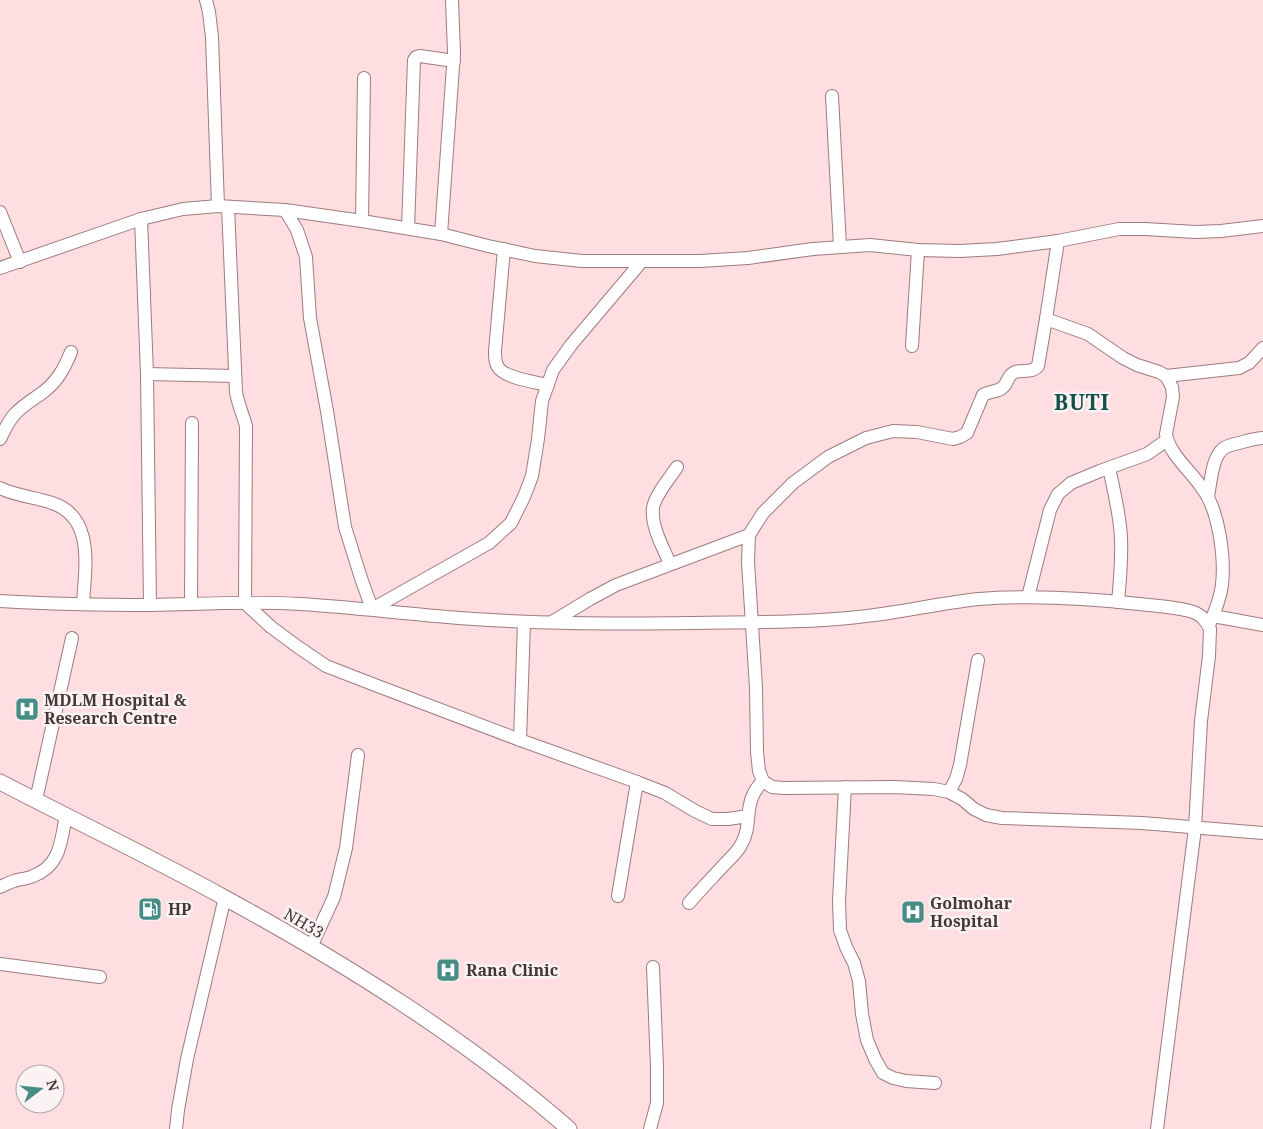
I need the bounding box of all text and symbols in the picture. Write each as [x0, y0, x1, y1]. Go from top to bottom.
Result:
district label: BUTI [1054, 388, 1110, 416]
place label: MDLM Hospital & Research Centre [44, 689, 187, 729]
hospital icon: MDLM Hospital & Research Centre [14, 696, 40, 722]
place label: Golmohar Hospital [930, 892, 1013, 932]
fuel station icon: HP [137, 896, 163, 922]
place label: HP [168, 898, 191, 920]
hospital icon: Golmohar Hospital [900, 899, 926, 925]
street label: NH33 [280, 903, 328, 943]
hospital icon: Rana Clinic [435, 957, 461, 983]
place label: Rana Clinic [466, 959, 558, 981]
north arrow [15, 1064, 65, 1114]
text: N [42, 1077, 64, 1093]

